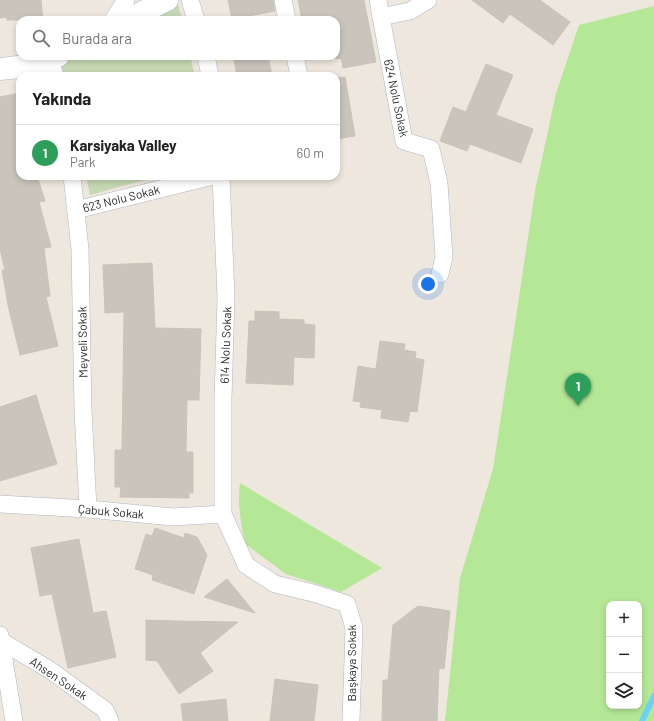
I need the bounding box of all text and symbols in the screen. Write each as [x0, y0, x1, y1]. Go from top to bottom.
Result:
search box [16, 16, 340, 60]
icon: search [30, 27, 52, 49]
text: Burada ara [62, 29, 132, 47]
street label: 624 Nolu Sokak [382, 58, 412, 138]
text: Yakında [32, 88, 91, 108]
text: Karsiyaka Valley [70, 136, 177, 154]
text: 1 [43, 145, 47, 161]
text: 60 m [297, 145, 324, 161]
text: Park [70, 154, 96, 170]
street label: 623 Nolu Sokak [81, 182, 161, 214]
your location [418, 274, 438, 294]
street label: Meyveli Sokak [74, 306, 90, 378]
street label: 614 Nolu Sokak [217, 306, 233, 384]
pin: 1 [565, 373, 591, 406]
street label: Çabuk Sokak [77, 501, 145, 521]
map controls [606, 601, 642, 709]
button: + [606, 601, 642, 637]
street label: Başkaya Sokak [344, 625, 358, 701]
button: − [606, 637, 642, 673]
street label: Ahsen Sokak [28, 654, 90, 702]
button: layers [606, 673, 642, 709]

